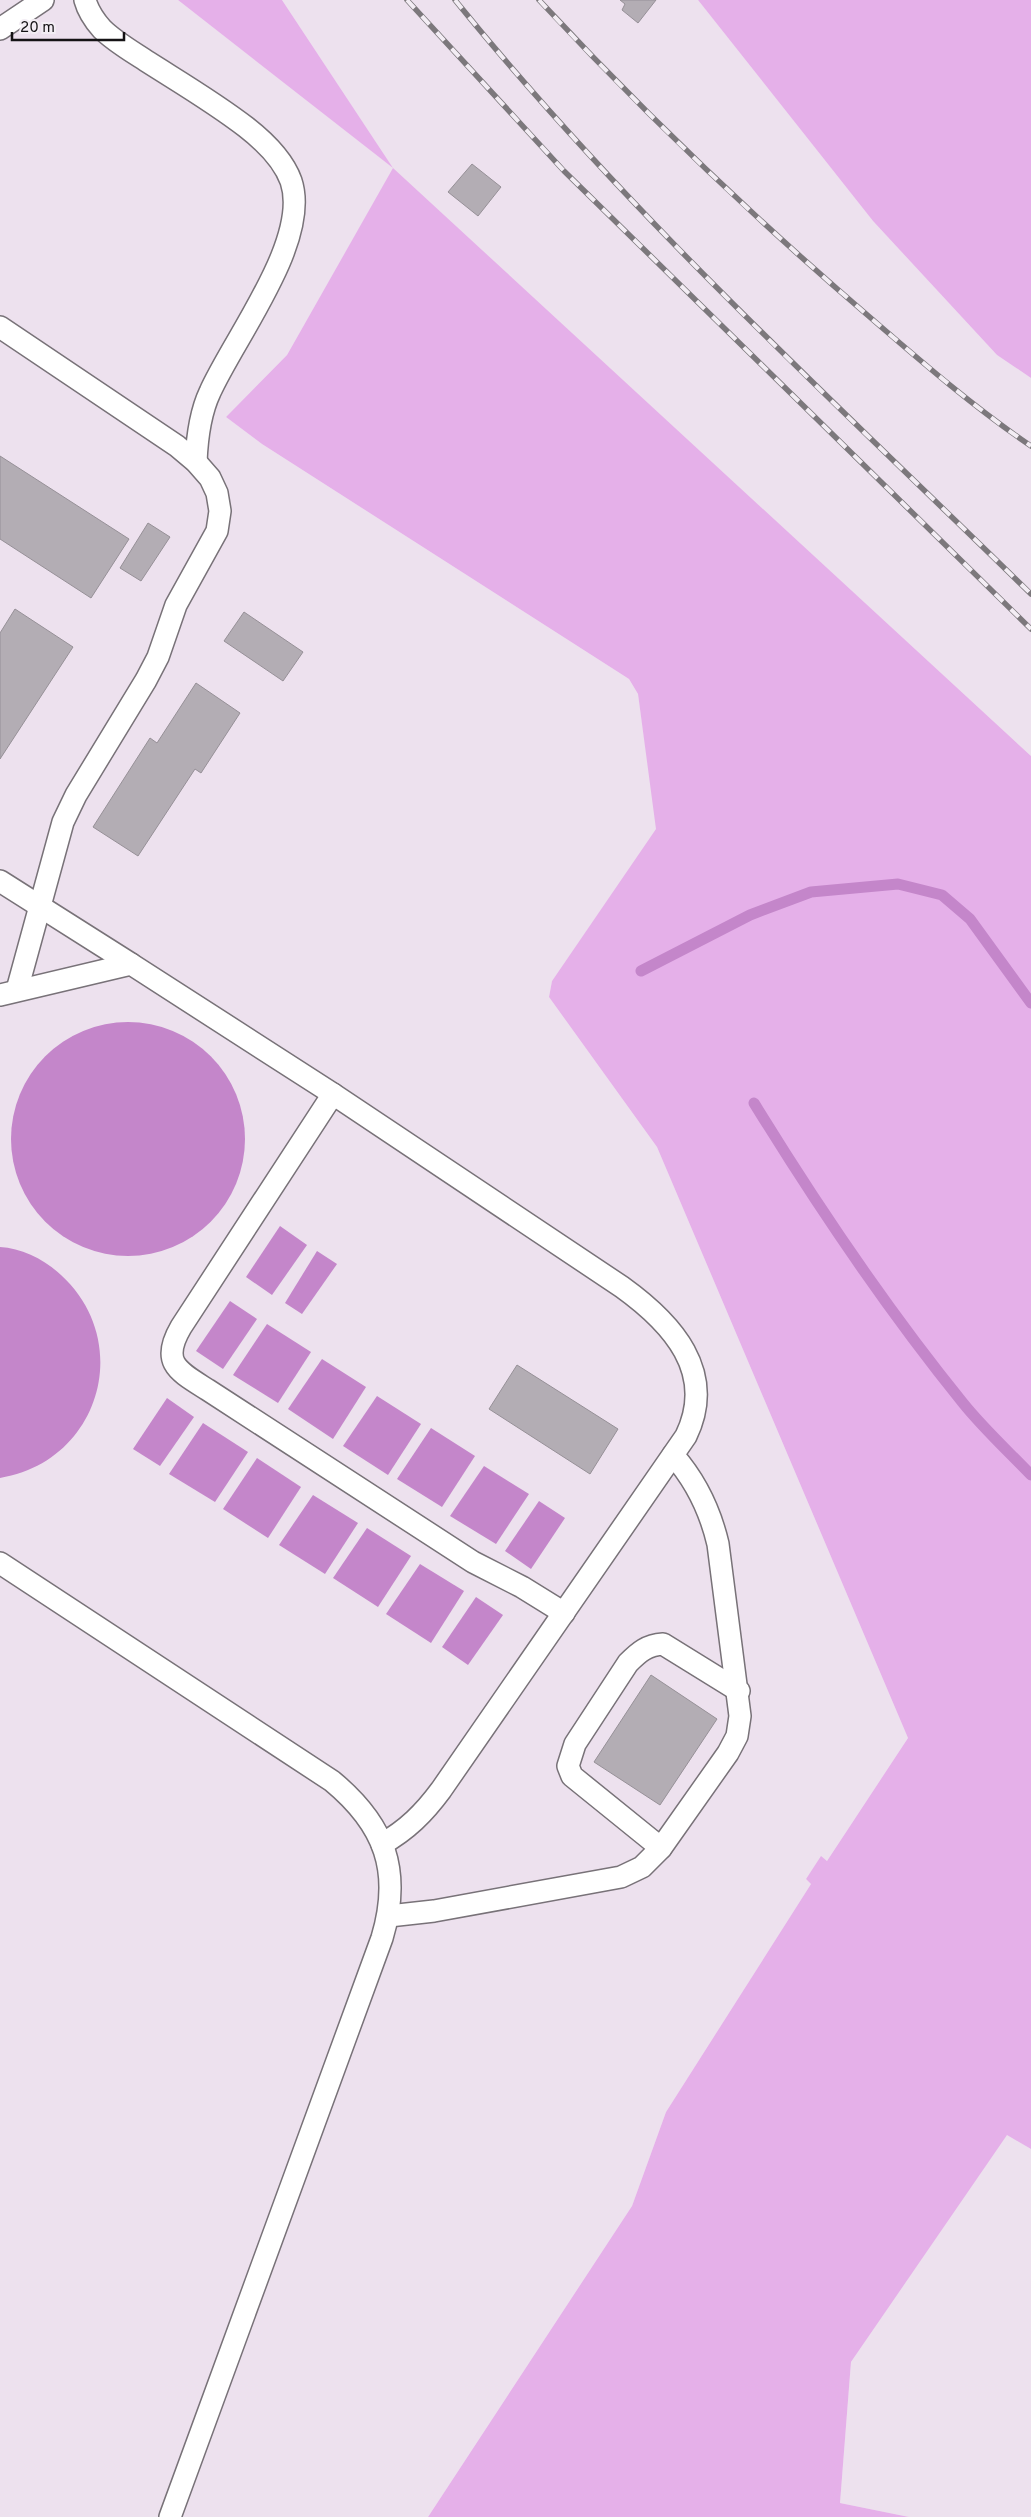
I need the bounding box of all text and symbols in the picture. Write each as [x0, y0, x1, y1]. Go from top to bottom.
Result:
scale bar [12, 10, 125, 42]
text: 20 m [20, 19, 55, 38]

